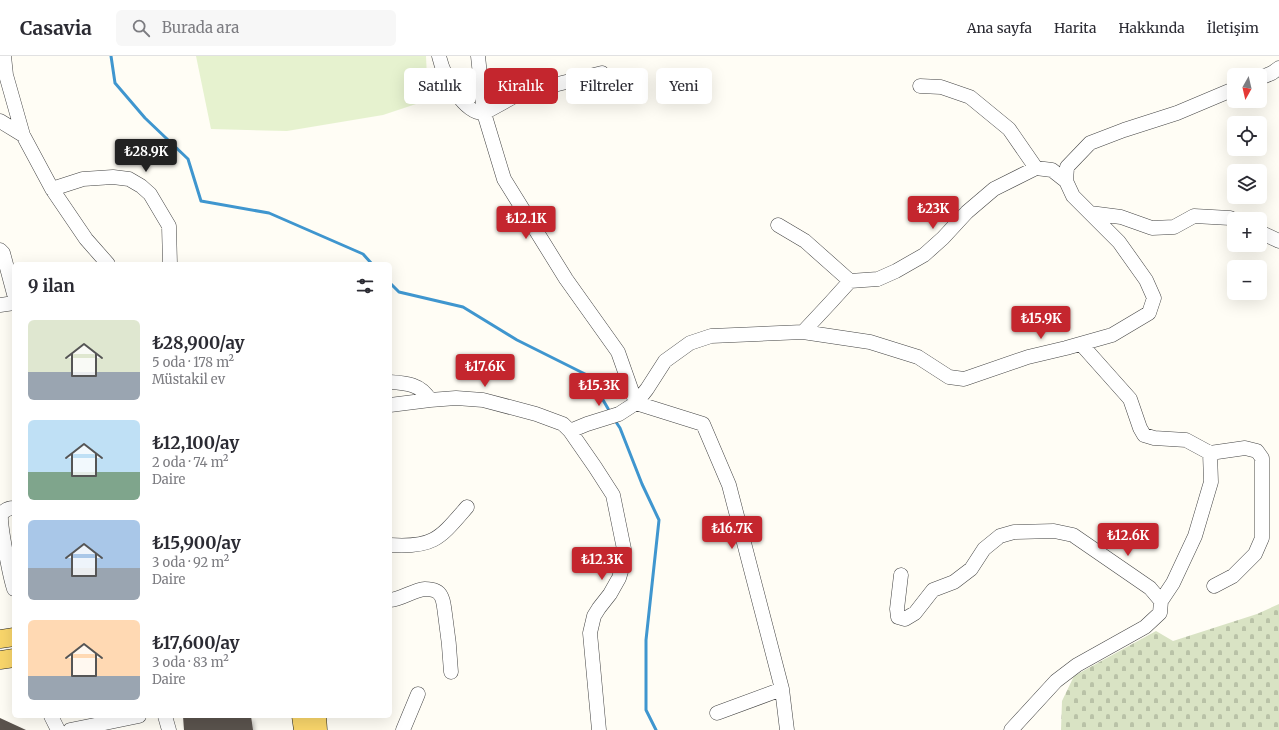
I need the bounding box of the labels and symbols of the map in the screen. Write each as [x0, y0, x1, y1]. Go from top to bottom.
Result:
north arrow [1227, 68, 1267, 108]
pin: ₺28.9K [113, 139, 179, 173]
pin: ₺23K [909, 196, 957, 230]
pin: ₺12.1K [493, 206, 559, 240]
pin: ₺15.9K [1008, 306, 1074, 340]
pin: ₺17.6K [452, 354, 518, 388]
pin: ₺15.3K [566, 373, 632, 407]
pin: ₺16.7K [699, 516, 765, 550]
pin: ₺12.6K [1095, 523, 1161, 557]
pin: ₺12.3K [569, 547, 635, 581]

